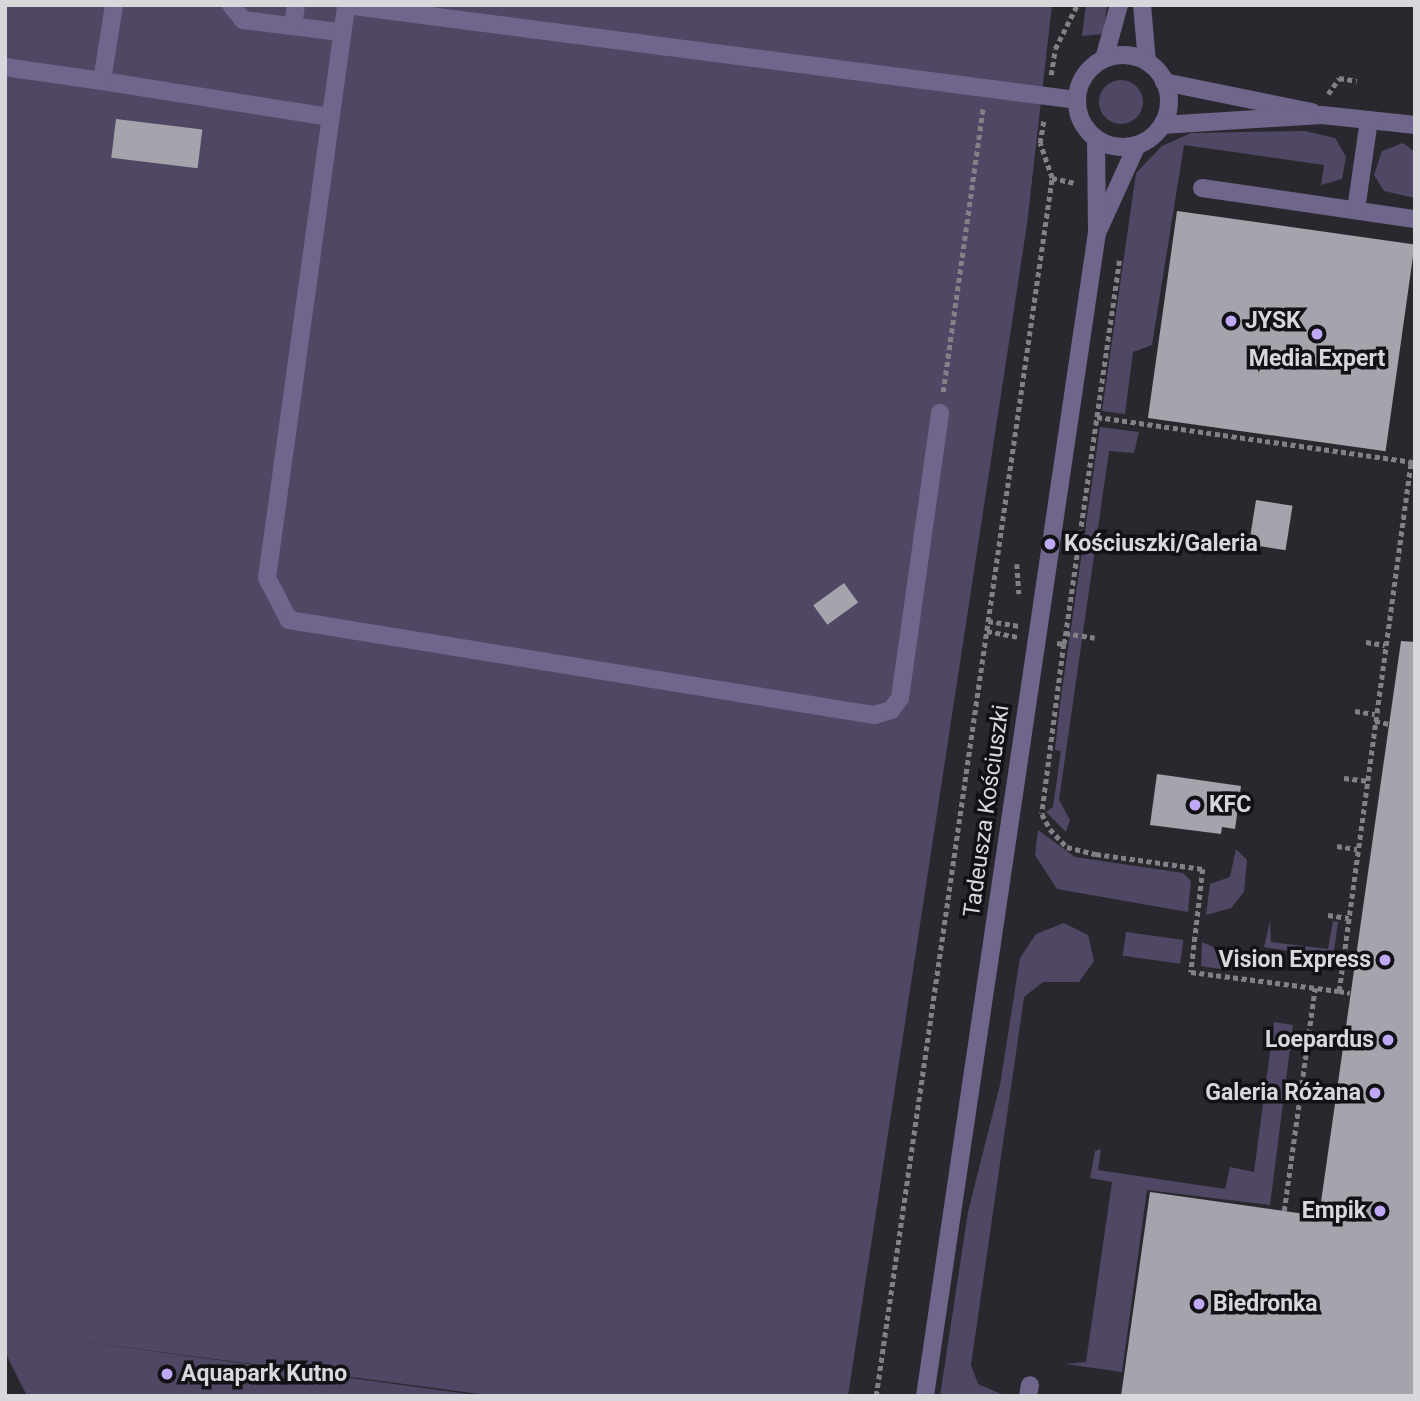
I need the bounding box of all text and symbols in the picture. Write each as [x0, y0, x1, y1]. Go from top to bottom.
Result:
place label: JYSK [1245, 307, 1301, 335]
marker: JYSK [1223, 313, 1239, 329]
marker: Media Expert [1309, 326, 1325, 342]
place label: Media Expert [1249, 345, 1385, 373]
place label: Kościuszki/Galeria [1064, 530, 1258, 558]
marker: Kościuszki/Galeria [1042, 536, 1058, 552]
street label: Tadeusza Kościuszki [958, 703, 1016, 919]
place label: KFC [1209, 791, 1251, 819]
marker: KFC [1187, 797, 1203, 813]
place label: Vision Express [1219, 946, 1371, 974]
marker: Vision Express [1377, 952, 1393, 968]
place label: Loepardus [1265, 1026, 1374, 1054]
marker: Loepardus [1380, 1032, 1396, 1048]
place label: Galeria Różana [1205, 1079, 1361, 1107]
marker: Galeria Różana [1367, 1085, 1383, 1101]
place label: Empik [1302, 1197, 1366, 1225]
marker: Empik [1372, 1203, 1388, 1219]
place label: Biedronka [1213, 1290, 1318, 1318]
marker: Biedronka [1191, 1296, 1207, 1312]
place label: Aquapark Kutno [181, 1360, 347, 1388]
marker: Aquapark Kutno [159, 1366, 175, 1382]

